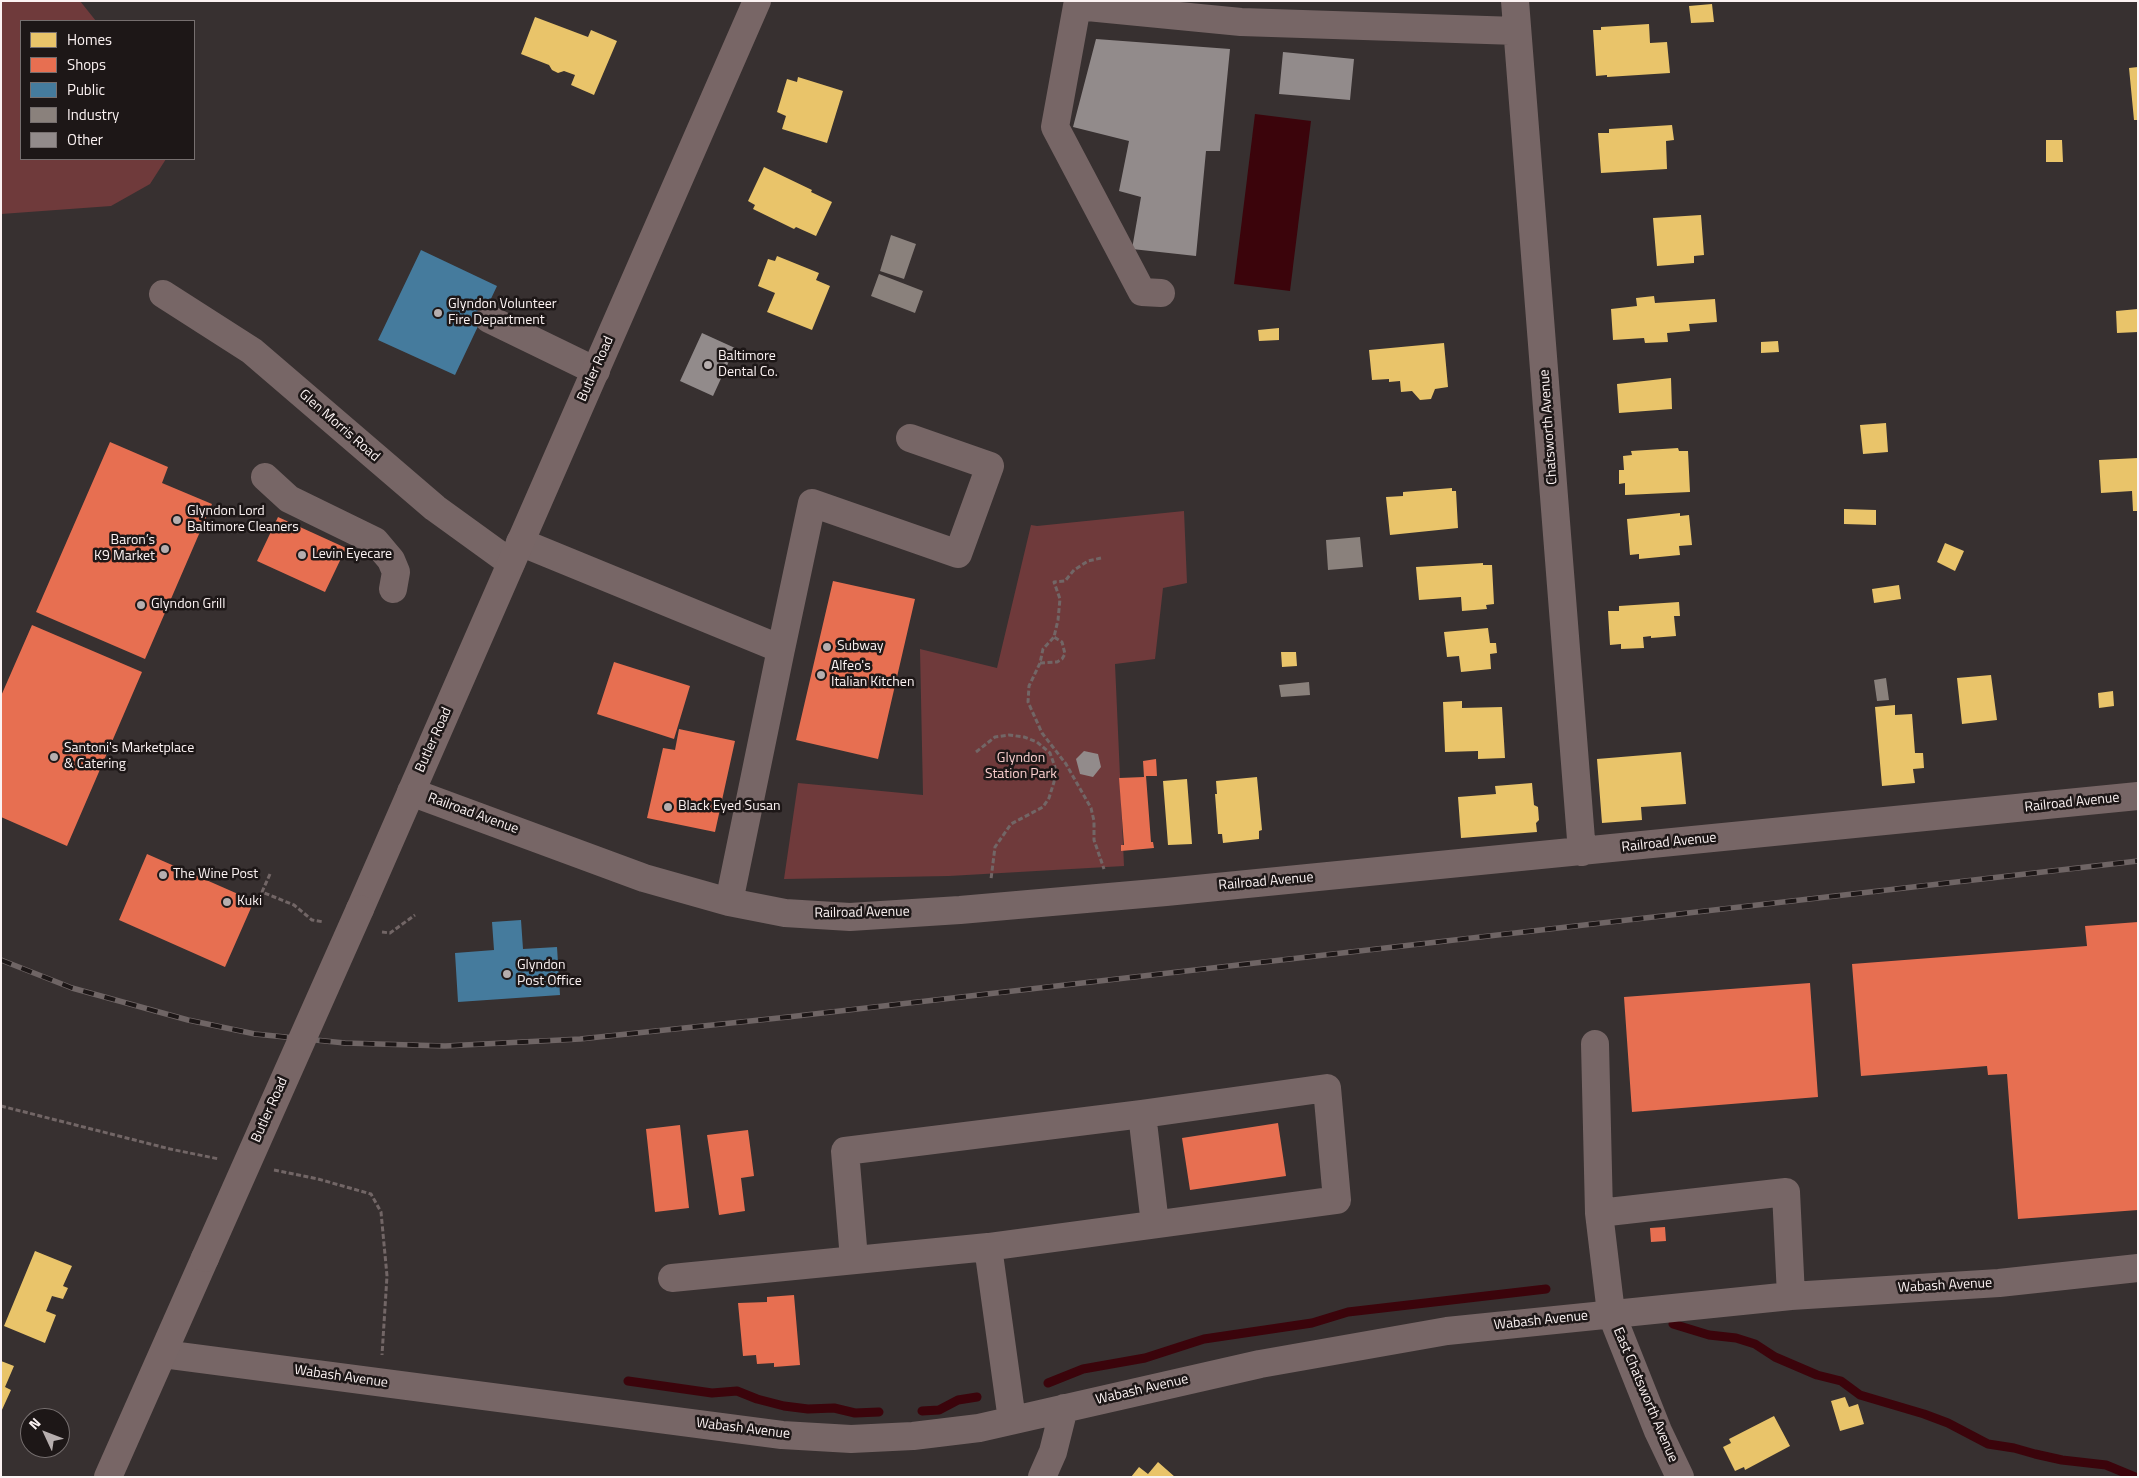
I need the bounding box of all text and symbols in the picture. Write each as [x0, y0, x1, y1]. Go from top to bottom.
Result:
legend [20, 20, 195, 160]
text: Homes [67, 28, 112, 51]
text: Shops [67, 53, 106, 76]
text: Public [67, 78, 105, 101]
text: Industry [67, 103, 119, 126]
text: Other [67, 128, 103, 151]
place label: Glyndon Volunteer Fire Department [448, 297, 557, 330]
marker: Glyndon Volunteer Fire Department [432, 307, 444, 319]
street label: Butler Road [574, 334, 618, 404]
place label: Baltimore Dental Co. [718, 349, 778, 382]
marker: Baltimore Dental Co. [702, 359, 714, 371]
street label: Chatsworth Avenue [1537, 369, 1561, 485]
street label: Glen Morris Road [295, 386, 383, 466]
place label: Glyndon Lord Baltimore Cleaners [187, 504, 299, 536]
marker: Glyndon Lord Baltimore Cleaners [171, 514, 183, 526]
place label: Baron’s K9 Market [94, 533, 155, 566]
marker: Baron’s K9 Market [159, 543, 171, 555]
place label: Levin Eyecare [312, 547, 392, 563]
marker: Levin Eyecare [296, 549, 308, 561]
place label: Glyndon Grill [151, 597, 226, 613]
marker: Glyndon Grill [135, 599, 147, 611]
place label: Subway [837, 639, 884, 655]
marker: Subway [821, 641, 833, 653]
place label: Alfeo's Italian Kitchen [831, 659, 914, 692]
marker: Alfeo's Italian Kitchen [815, 669, 827, 681]
street label: Butler Road [412, 705, 456, 775]
place label: Santoni's Marketplace & Catering [64, 741, 194, 774]
marker: Santoni's Marketplace & Catering [48, 751, 60, 763]
park label: Glyndon Station Park [985, 751, 1057, 784]
street label: Railroad Avenue [425, 790, 521, 838]
street label: Railroad Avenue [2024, 790, 2120, 816]
place label: Black Eyed Susan [678, 799, 781, 815]
marker: Black Eyed Susan [662, 801, 674, 813]
street label: Railroad Avenue [1621, 830, 1717, 856]
place label: The Wine Post [173, 867, 258, 883]
marker: The Wine Post [157, 869, 169, 881]
street label: Railroad Avenue [1218, 869, 1314, 895]
place label: Kuki [237, 894, 262, 910]
marker: Kuki [221, 896, 233, 908]
street label: Railroad Avenue [814, 904, 910, 922]
place label: Glyndon Post Office [517, 958, 582, 990]
marker: Glyndon Post Office [501, 968, 513, 980]
street label: Butler Road [248, 1075, 292, 1145]
street label: Wabash Avenue [1897, 1275, 1993, 1297]
street label: Wabash Avenue [1493, 1308, 1589, 1334]
street label: East Chatsworth Avenue [1609, 1325, 1681, 1465]
street label: Wabash Avenue [293, 1362, 389, 1392]
street label: Wabash Avenue [1094, 1371, 1190, 1409]
north arrow [20, 1408, 70, 1458]
text: N [23, 1412, 45, 1434]
street label: Wabash Avenue [695, 1415, 791, 1443]

